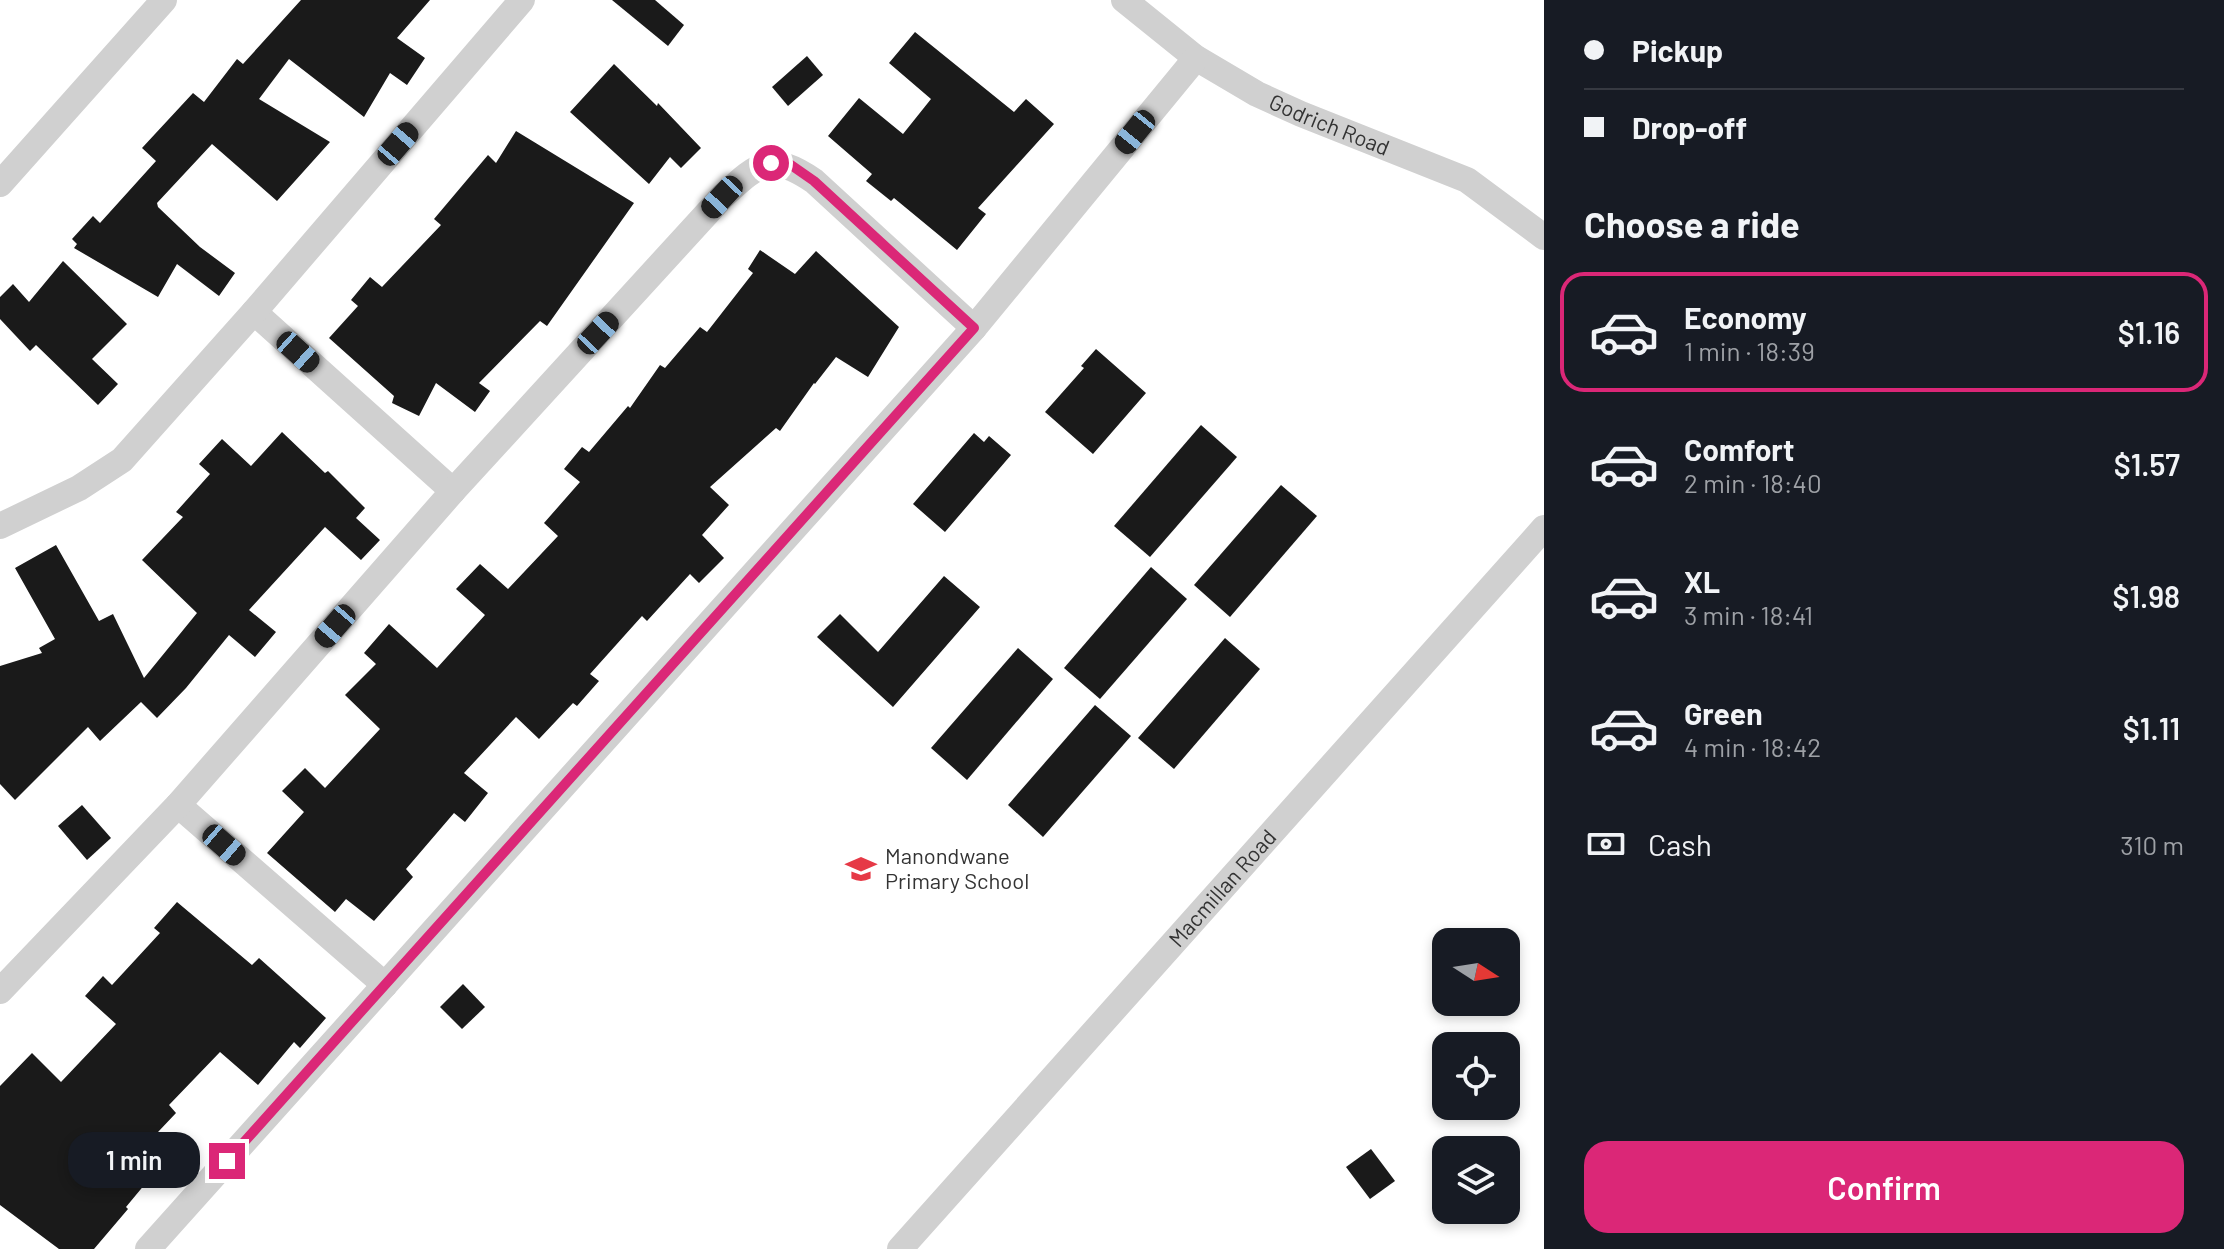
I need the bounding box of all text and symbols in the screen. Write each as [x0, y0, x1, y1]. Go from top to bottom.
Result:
text: Pickup [1632, 32, 1723, 68]
street label: Godrich Road [1266, 87, 1394, 160]
car [1111, 106, 1159, 158]
text: Drop-off [1632, 109, 1747, 145]
car [373, 118, 423, 170]
route start [753, 145, 789, 181]
car [697, 171, 747, 223]
text: Choose a ride [1584, 202, 1800, 245]
icon: car [1588, 296, 1660, 368]
text: Economy [1684, 299, 1807, 335]
car [573, 307, 623, 359]
text: $1.16 [2118, 314, 2180, 350]
car [272, 327, 324, 377]
text: 1 min · 18:39 [1684, 335, 1815, 366]
icon: car [1588, 428, 1660, 500]
text: Comfort [1684, 431, 1794, 467]
text: $1.57 [2114, 446, 2180, 482]
text: 2 min · 18:40 [1684, 467, 1822, 498]
icon: car [1588, 560, 1660, 632]
text: XL [1684, 563, 1720, 599]
text: $1.98 [2112, 578, 2180, 614]
text: 3 min · 18:41 [1684, 599, 1813, 630]
car [310, 600, 360, 652]
icon: car [1588, 692, 1660, 764]
text: Green [1684, 695, 1763, 731]
text: $1.11 [2123, 710, 2180, 746]
text: 4 min · 18:42 [1684, 731, 1821, 762]
car [198, 820, 250, 870]
icon: cash [1584, 822, 1628, 866]
street label: Macmillan Road [1162, 823, 1281, 951]
text: Cash [1648, 826, 1712, 862]
text: 310 m [2120, 829, 2184, 860]
place label: Manondwane Primary School [885, 842, 1029, 893]
school or university icon: Manondwane Primary School [844, 852, 878, 886]
north arrow [1432, 928, 1520, 1016]
map controls [1432, 928, 1520, 1224]
button: locate [1432, 1032, 1520, 1120]
callout: 1 min [67, 1133, 199, 1189]
button: layers [1432, 1136, 1520, 1224]
button: Confirm [1584, 1141, 2184, 1233]
route end [209, 1143, 245, 1179]
text: 1 min [106, 1144, 162, 1175]

